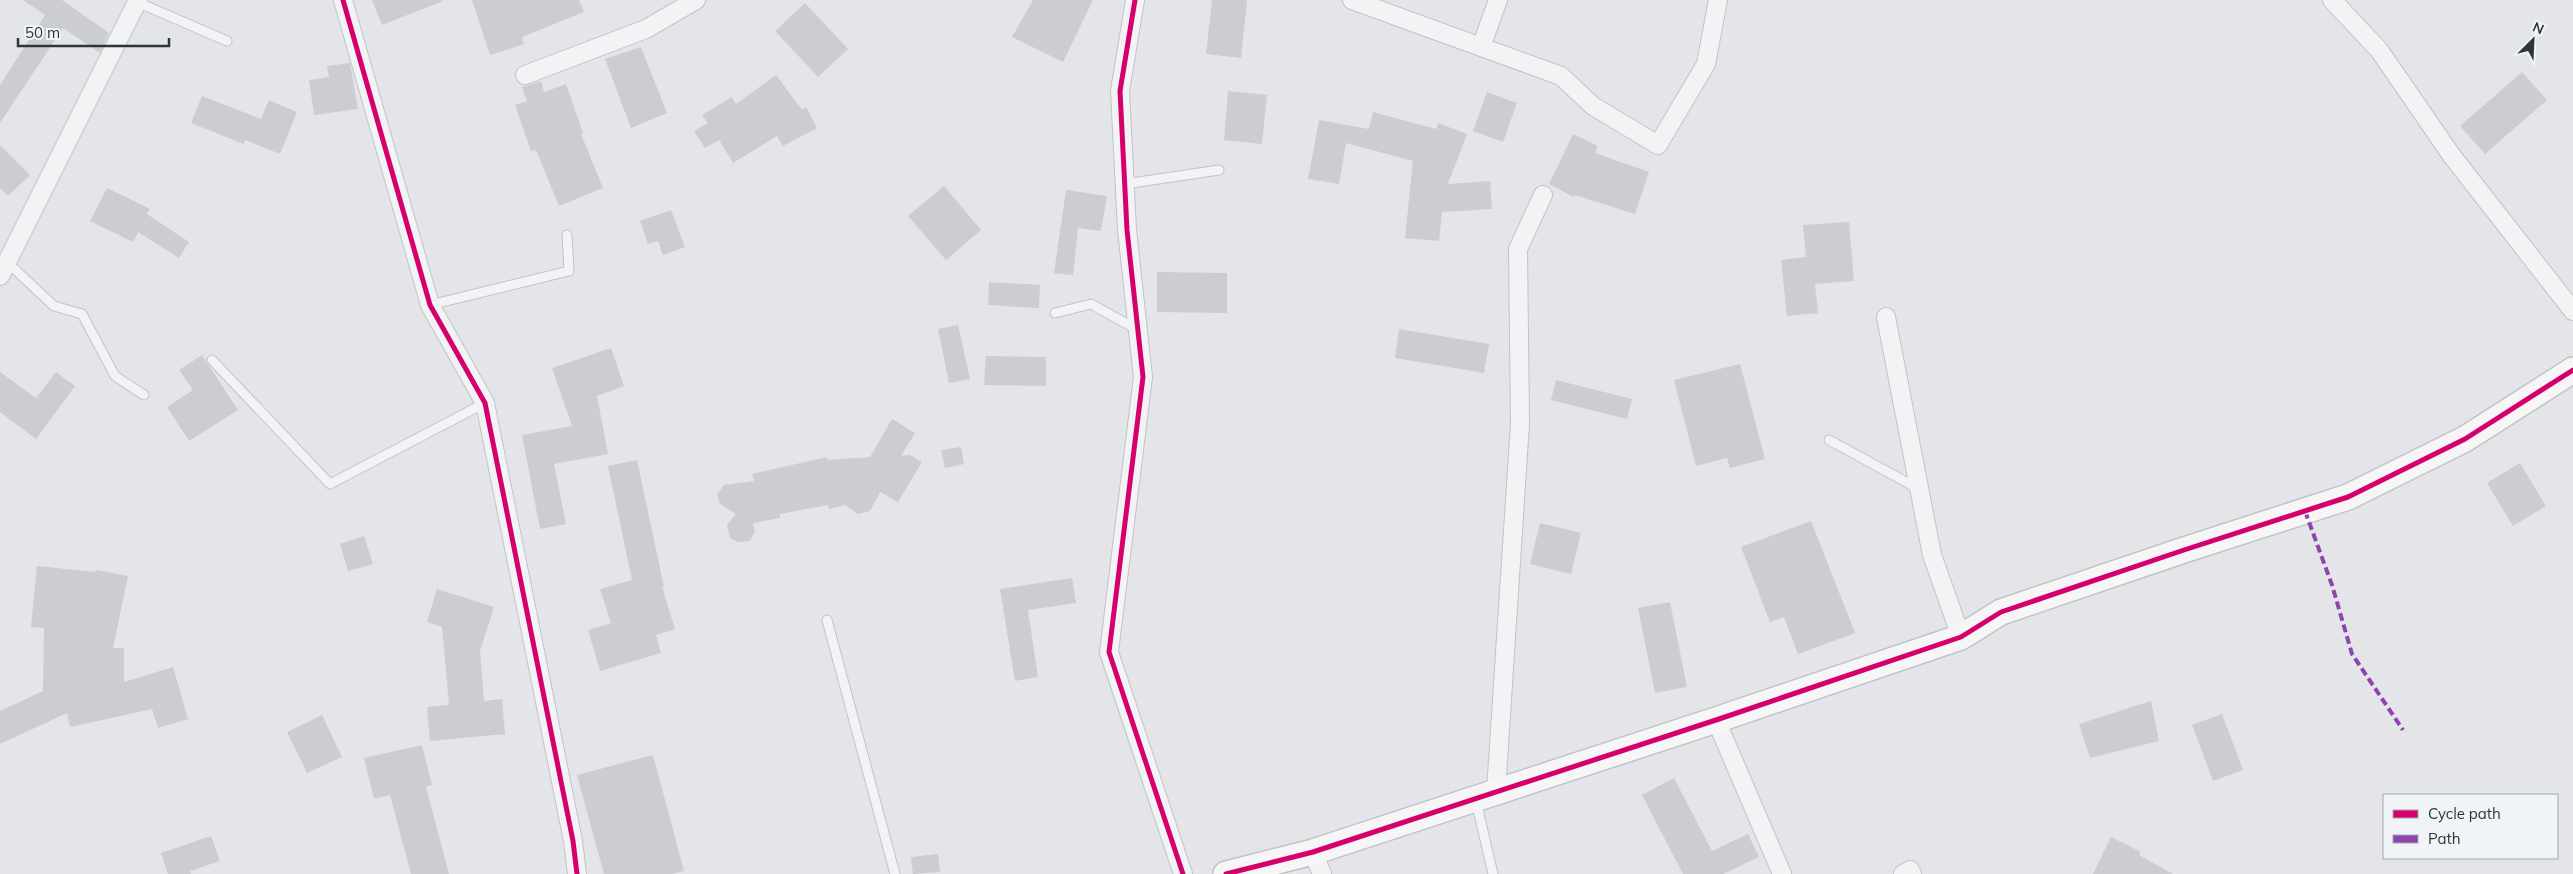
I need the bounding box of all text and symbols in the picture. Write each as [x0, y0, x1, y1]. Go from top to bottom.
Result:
scale bar [18, 15, 169, 47]
north arrow [2508, 15, 2558, 65]
text: N [2530, 18, 2547, 38]
text: 50 m [25, 23, 60, 42]
legend [2383, 794, 2558, 859]
text: Cycle path [2428, 804, 2501, 823]
text: Path [2428, 829, 2460, 848]

